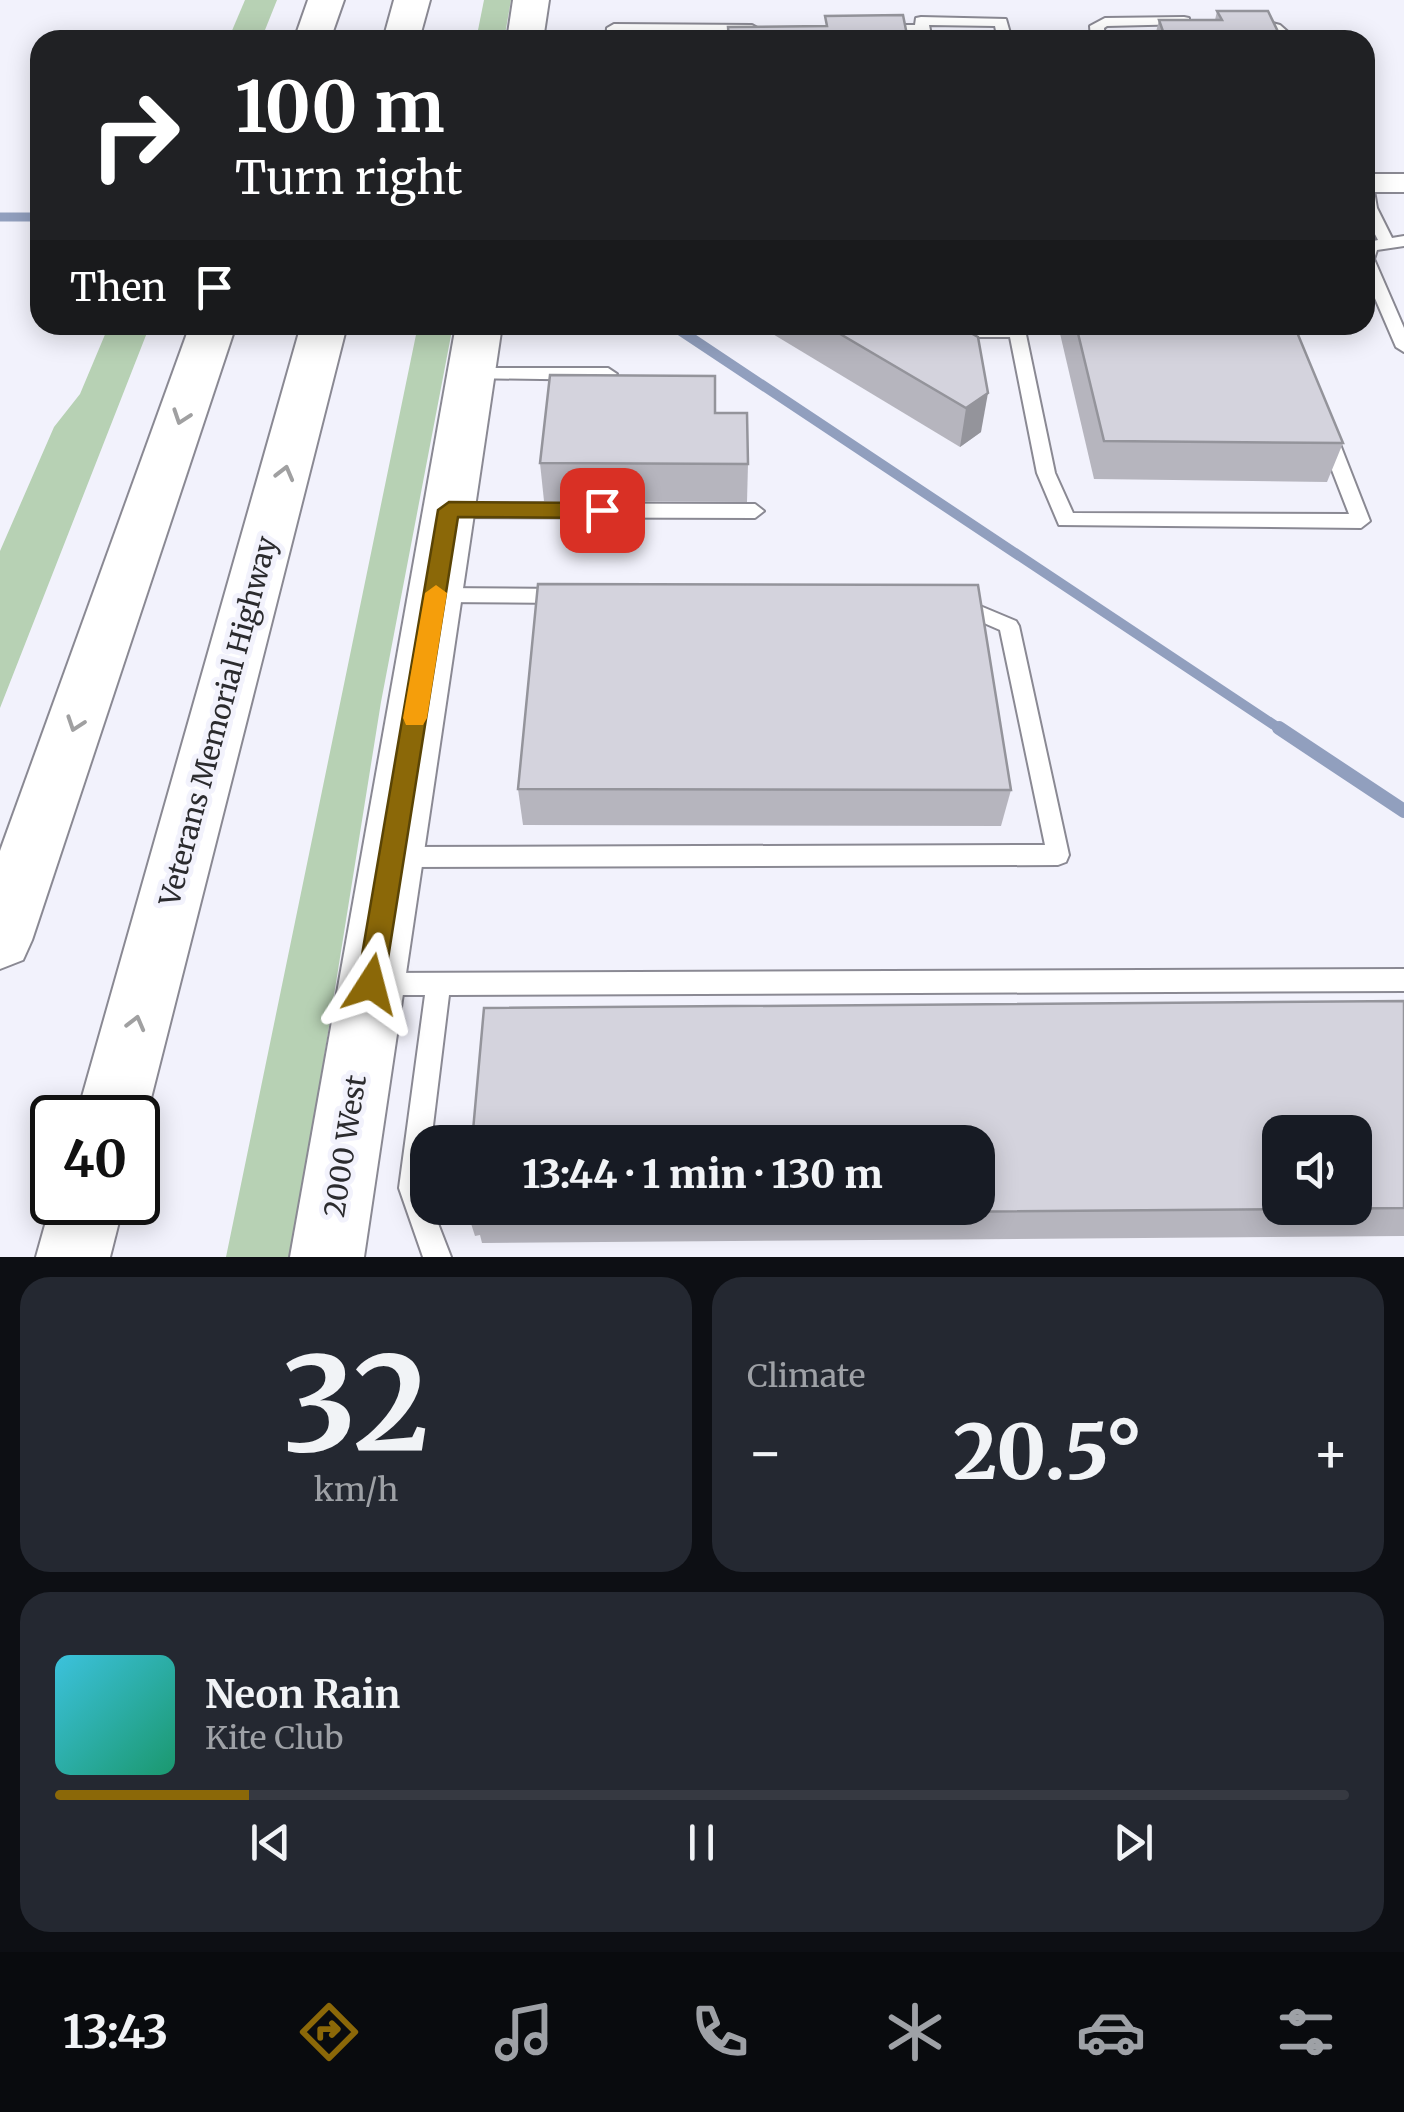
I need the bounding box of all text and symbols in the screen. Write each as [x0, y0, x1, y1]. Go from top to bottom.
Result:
text: 100 m [235, 63, 445, 151]
icon: right [70, 70, 200, 200]
text: Turn right [235, 150, 463, 206]
icon: arrive [187, 260, 242, 315]
text: Then [70, 264, 167, 311]
one-way arrow [172, 408, 193, 425]
one-way arrow [273, 465, 294, 482]
pin [560, 468, 645, 553]
icon: arrive [575, 483, 630, 538]
street label: Veterans Memorial Highway [151, 532, 285, 911]
one-way arrow [66, 715, 86, 732]
position arrow [319, 932, 423, 1036]
one-way arrow [124, 1015, 145, 1032]
street label: 2000 West [316, 1072, 374, 1220]
speed limit sign: 40 [30, 1095, 160, 1225]
map controls [1262, 1115, 1372, 1225]
button: sound [1262, 1115, 1372, 1225]
text: 13:44 · 1 min · 130 m [522, 1151, 883, 1198]
text: 32 [282, 1323, 430, 1486]
text: Climate [747, 1356, 865, 1396]
text: 20.5° [953, 1405, 1143, 1499]
text: − [747, 1418, 784, 1487]
text: + [1312, 1418, 1349, 1487]
text: km/h [314, 1470, 398, 1510]
text: Neon Rain [205, 1671, 400, 1718]
text: Kite Club [205, 1718, 343, 1758]
icon: previous [243, 1815, 298, 1870]
icon: pause [674, 1815, 729, 1870]
icon: next [1106, 1815, 1161, 1870]
icon: directions [294, 1997, 364, 2067]
icon: music [489, 1997, 559, 2067]
icon: phone [685, 1997, 755, 2067]
icon: climate [880, 1997, 950, 2067]
icon: car [1076, 1997, 1146, 2067]
icon: filters [1271, 1997, 1341, 2067]
text: 13:43 [63, 2004, 168, 2060]

